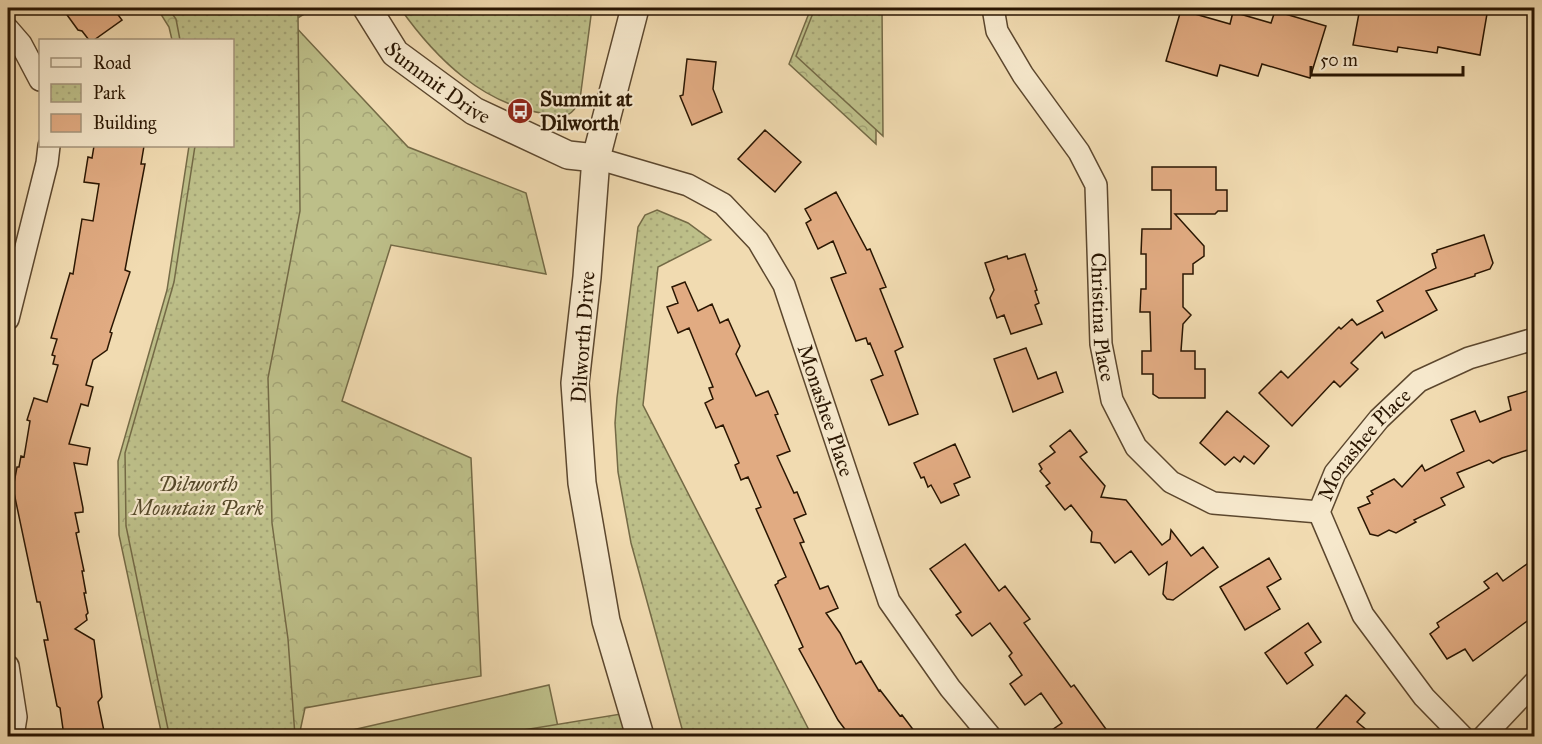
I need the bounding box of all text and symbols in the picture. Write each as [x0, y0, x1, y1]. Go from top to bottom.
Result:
street label: Summit Drive [378, 37, 495, 130]
legend [39, 39, 234, 147]
scale bar [1311, 39, 1462, 77]
text: 50 m [1320, 49, 1358, 71]
text: Road [93, 52, 131, 74]
text: Park [93, 82, 126, 104]
place label: Summit at Dilworth [540, 86, 633, 136]
bus stop icon: Summit at Dilworth [505, 96, 535, 126]
text: Building [93, 112, 157, 135]
street label: Christina Place [1085, 252, 1121, 384]
street label: Dilworth Drive [565, 270, 601, 404]
street label: Monashee Place [792, 341, 860, 480]
street label: Monashee Place [1312, 382, 1417, 505]
park label: Dilworth Mountain Park [130, 471, 265, 521]

